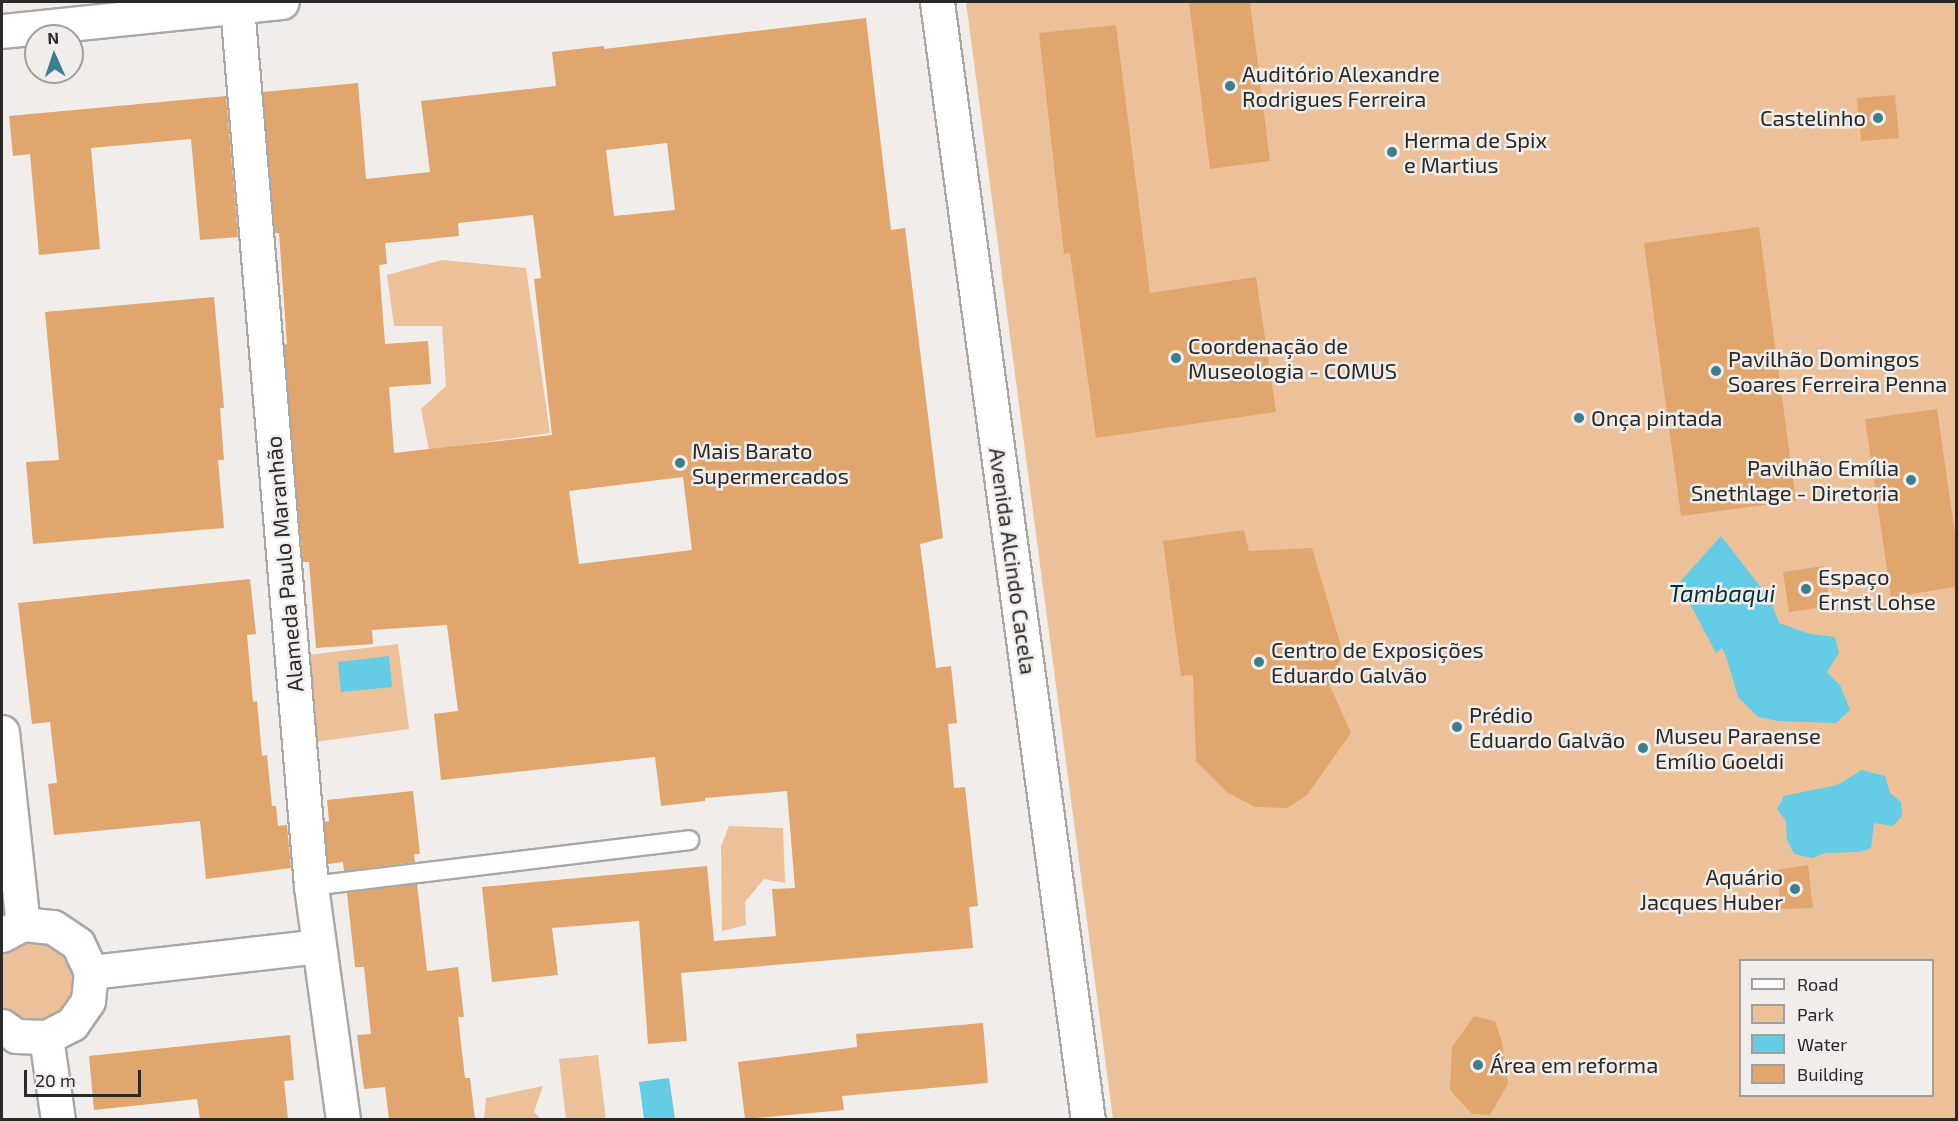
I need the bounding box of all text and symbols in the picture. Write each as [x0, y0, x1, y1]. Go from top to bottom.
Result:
north arrow [24, 24, 84, 84]
text: N [47, 28, 59, 47]
place label: Auditório Alexandre Rodrigues Ferreira [1242, 60, 1440, 112]
marker: Auditório Alexandre Rodrigues Ferreira [1223, 79, 1237, 93]
place label: Castelinho [1760, 105, 1866, 131]
marker: Castelinho [1871, 111, 1885, 125]
place label: Herma de Spix e Martius [1404, 126, 1547, 178]
marker: Herma de Spix e Martius [1385, 145, 1399, 159]
place label: Coordenação de Museologia - COMUS [1188, 332, 1397, 384]
place label: Pavilhão Domingos Soares Ferreira Penna [1728, 345, 1947, 396]
marker: Coordenação de Museologia - COMUS [1169, 351, 1183, 365]
marker: Pavilhão Domingos Soares Ferreira Penna [1709, 364, 1723, 378]
place label: Onça pintada [1591, 405, 1722, 431]
marker: Onça pintada [1572, 411, 1586, 425]
street label: Alameda Paulo Maranhão [260, 435, 308, 693]
place label: Mais Barato Supermercados [692, 437, 849, 488]
street label: Avenida Alcindo Cacela [984, 446, 1042, 676]
place label: Pavilhão Emília Snethlage - Diretoria [1691, 454, 1899, 506]
marker: Mais Barato Supermercados [673, 456, 687, 470]
marker: Pavilhão Emília Snethlage - Diretoria [1904, 473, 1918, 487]
place label: Espaço Ernst Lohse [1818, 563, 1936, 614]
water label: Tambaqui [1669, 579, 1775, 607]
marker: Espaço Ernst Lohse [1799, 582, 1813, 596]
place label: Centro de Exposições Eduardo Galvão [1271, 636, 1484, 688]
marker: Centro de Exposições Eduardo Galvão [1252, 655, 1266, 669]
place label: Prédio Eduardo Galvão [1469, 701, 1625, 752]
marker: Prédio Eduardo Galvão [1450, 720, 1464, 734]
place label: Museu Paraense Emílio Goeldi [1655, 722, 1821, 774]
marker: Museu Paraense Emílio Goeldi [1636, 741, 1650, 755]
place label: Aquário Jacques Huber [1639, 863, 1783, 914]
marker: Aquário Jacques Huber [1788, 882, 1802, 896]
legend [1739, 959, 1934, 1097]
text: Road [1797, 973, 1838, 995]
text: Park [1797, 1003, 1834, 1025]
text: Water [1797, 1033, 1847, 1055]
place label: Área em reforma [1490, 1052, 1658, 1078]
scale bar [27, 1058, 144, 1096]
marker: Área em reforma [1471, 1058, 1485, 1072]
text: Building [1797, 1063, 1864, 1085]
text: 20 m [35, 1069, 76, 1091]

